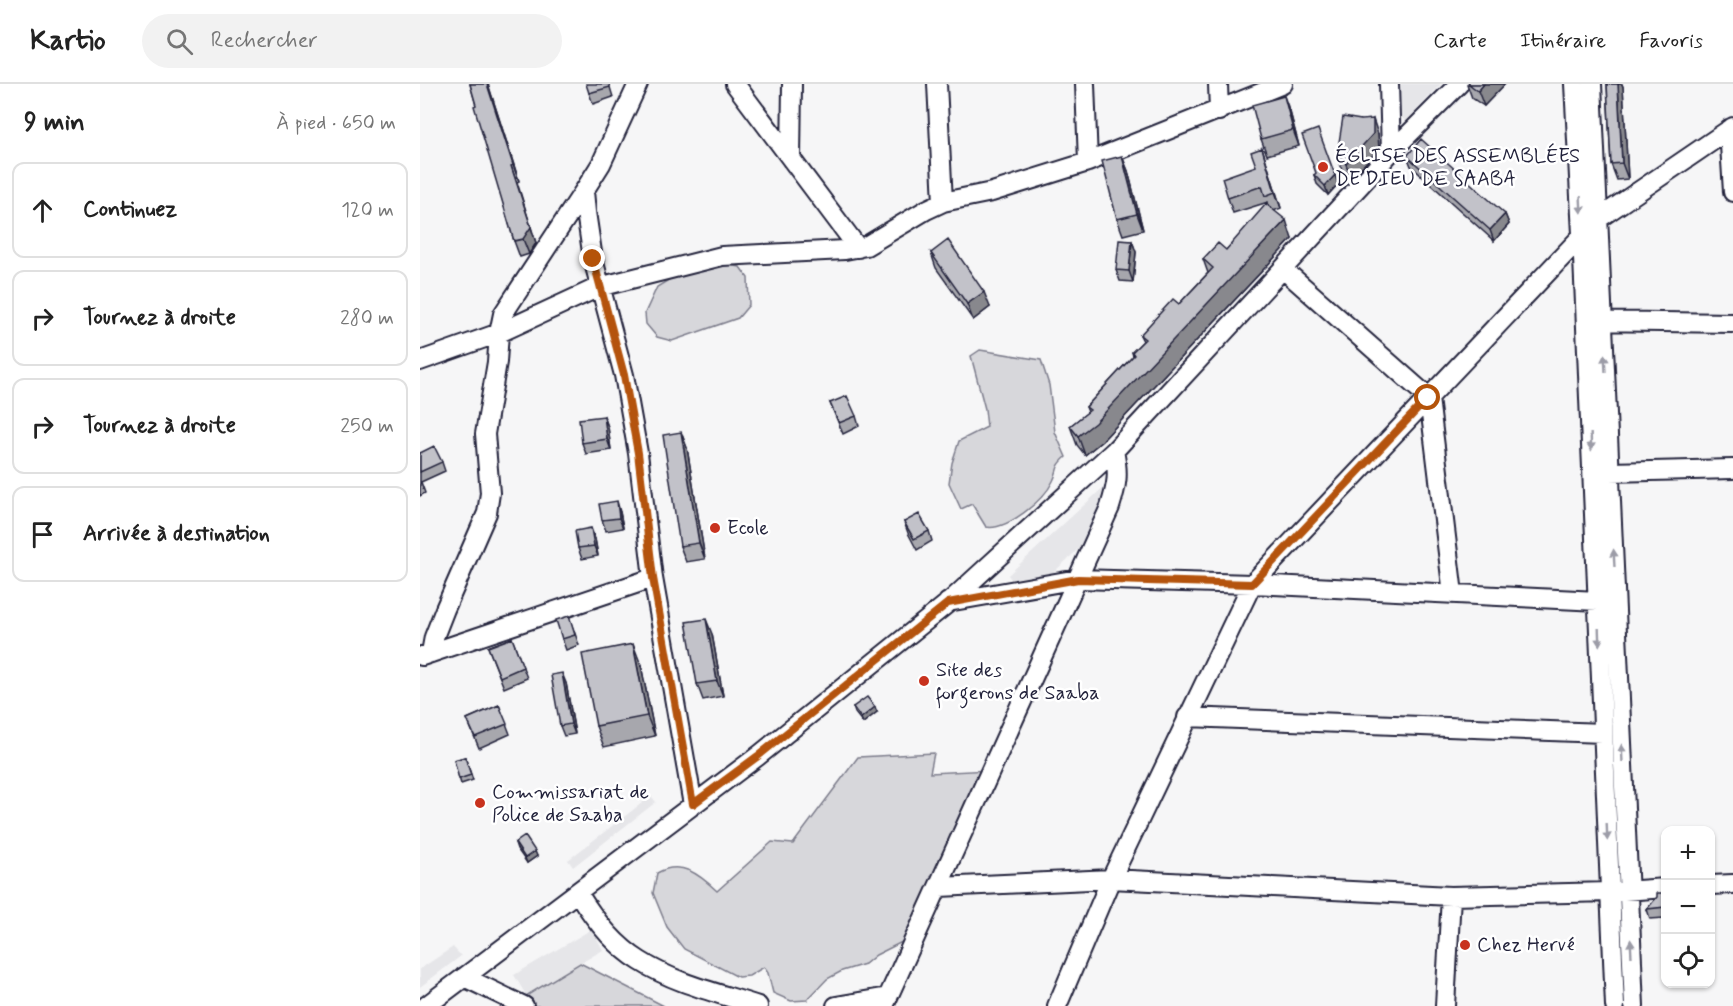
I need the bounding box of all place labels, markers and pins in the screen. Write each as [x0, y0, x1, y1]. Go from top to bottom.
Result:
place label: ÉGLISE DES ASSEMBLÉES DE DIEU DE SAABA [1335, 143, 1580, 193]
marker: ÉGLISE DES ASSEMBLÉES DE DIEU DE SAABA [1316, 160, 1330, 174]
place label: Ecole [727, 515, 769, 542]
marker: Ecole [708, 521, 722, 535]
place label: Site des forgerons de Saaba [936, 657, 1099, 709]
marker: Site des forgerons de Saaba [917, 674, 931, 688]
place label: Commissariat de Police de Saaba [492, 779, 649, 829]
marker: Commissariat de Police de Saaba [473, 796, 487, 810]
place label: Chez Hervé [1477, 932, 1575, 959]
marker: Chez Hervé [1458, 938, 1472, 952]

